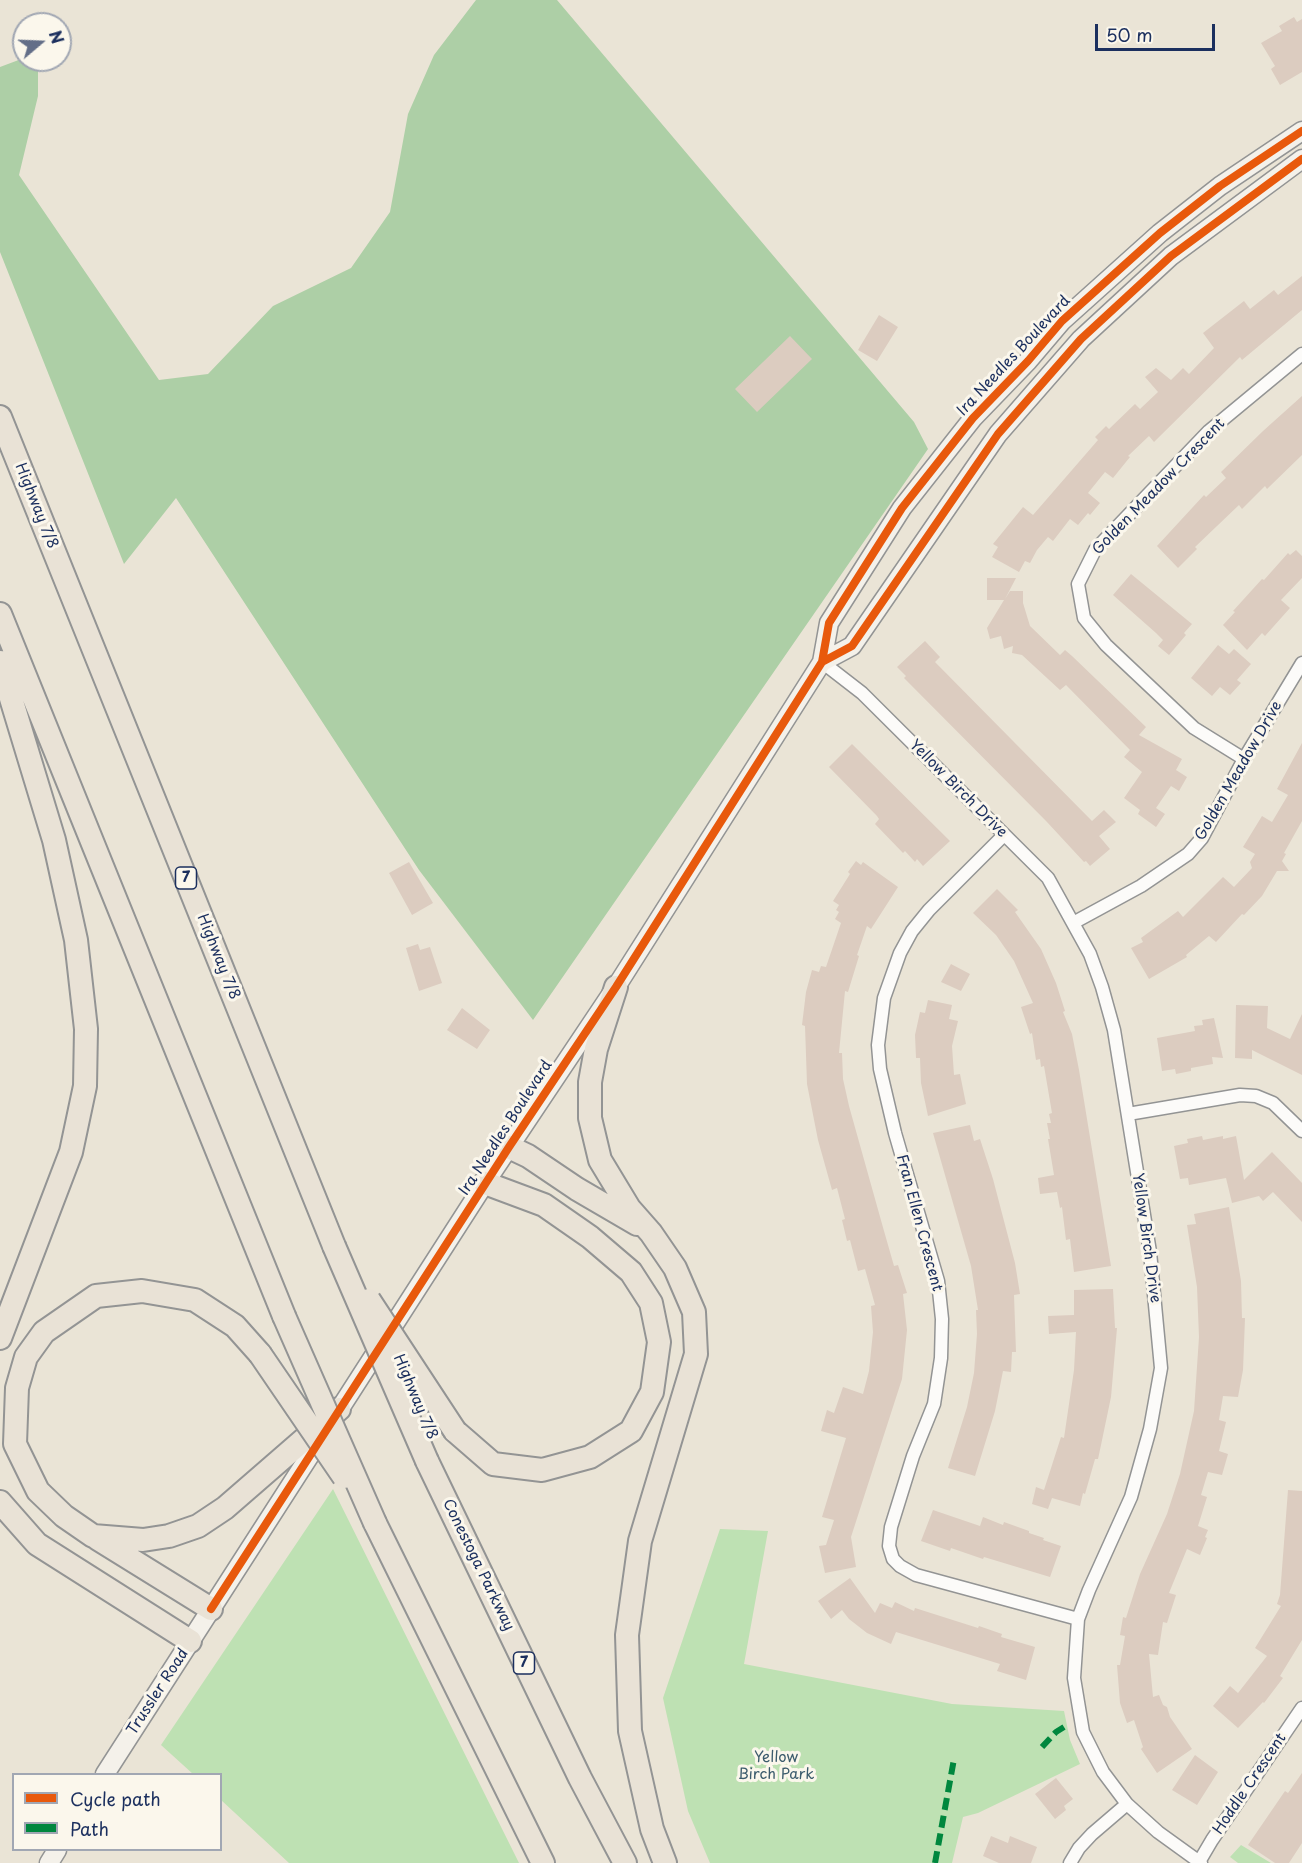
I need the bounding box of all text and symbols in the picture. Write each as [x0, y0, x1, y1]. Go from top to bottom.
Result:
north arrow [12, 12, 72, 72]
scale bar [1098, 12, 1218, 50]
text: 50 m [1106, 21, 1153, 48]
text: N [44, 27, 71, 47]
street label: Ira Needles Boulevard [954, 292, 1074, 420]
street label: Golden Meadow Crescent [1089, 415, 1229, 559]
street label: Highway 7/8 [11, 461, 61, 551]
street label: Golden Meadow Drive [1192, 698, 1286, 844]
street label: Yellow Birch Drive [905, 736, 1011, 842]
road number: 7 [176, 867, 196, 889]
street label: Highway 7/8 [193, 912, 243, 1002]
street label: Ira Needles Boulevard [456, 1057, 556, 1199]
street label: Fran Ellen Crescent [892, 1153, 946, 1293]
street label: Yellow Birch Drive [1128, 1172, 1164, 1304]
street label: Highway 7/8 [389, 1352, 441, 1442]
street label: Conestoga Parkway [438, 1496, 518, 1634]
street label: Trussler Road [123, 1645, 193, 1739]
road number: 7 [514, 1652, 534, 1674]
street label: Hoddle Crescent [1210, 1730, 1290, 1838]
park label: Yellow Birch Park [738, 1749, 814, 1784]
legend [12, 1773, 222, 1851]
text: Cycle path [70, 1785, 161, 1812]
text: Path [70, 1815, 109, 1842]

